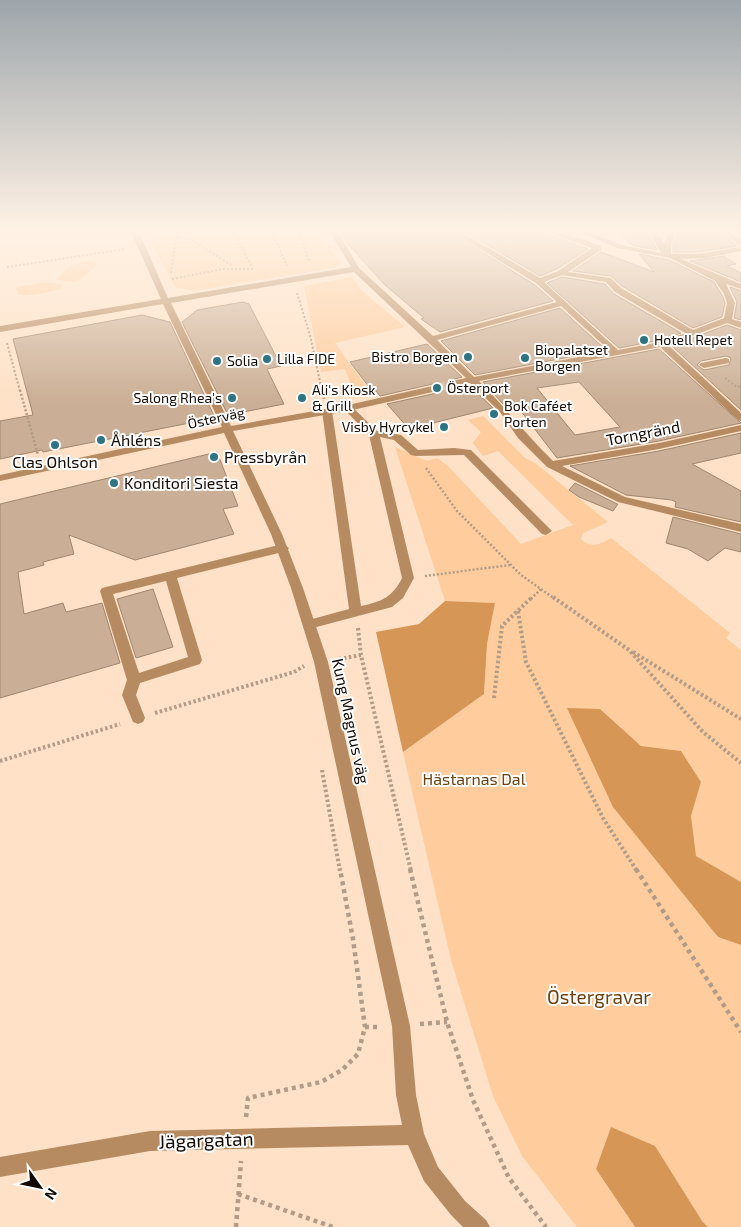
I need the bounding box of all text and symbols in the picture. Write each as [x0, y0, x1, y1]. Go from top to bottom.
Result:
place label: Hotell Repet [654, 331, 732, 348]
marker: Hotell Repet [638, 334, 650, 346]
place label: Biopalatset Borgen [535, 341, 608, 374]
place label: Bistro Borgen [371, 348, 458, 365]
place label: Lilla FIDE [277, 350, 335, 367]
marker: Bistro Borgen [462, 351, 474, 363]
place label: Solia [227, 352, 258, 369]
marker: Biopalatset Borgen [519, 352, 531, 364]
marker: Lilla FIDE [261, 353, 273, 365]
marker: Solia [211, 355, 223, 367]
place label: Österport [447, 379, 509, 396]
place label: Ali's Kiosk & Grill [312, 381, 375, 414]
marker: Österport [431, 382, 443, 394]
place label: Salong Rhea's [133, 389, 222, 406]
marker: Salong Rhea's [226, 392, 238, 404]
marker: Ali's Kiosk & Grill [296, 392, 308, 404]
place label: Bok Caféet Porten [504, 397, 572, 430]
street label: Österväg [186, 403, 246, 432]
marker: Bok Caféet Porten [488, 408, 500, 420]
street label: Torngränd [604, 416, 681, 449]
place label: Visby Hyrcykel [342, 418, 435, 435]
marker: Visby Hyrcykel [438, 421, 450, 433]
place label: Åhléns [111, 430, 161, 449]
marker: Åhléns [95, 434, 107, 446]
marker: Clas Ohlson [49, 439, 61, 451]
place label: Pressbyrån [224, 447, 307, 466]
marker: Pressbyrån [208, 451, 220, 463]
place label: Clas Ohlson [12, 452, 98, 471]
place label: Konditori Siesta [124, 473, 238, 492]
marker: Konditori Siesta [108, 477, 120, 489]
street label: Kung Magnus väg [329, 656, 374, 786]
park label: Hästarnas Dal [423, 769, 526, 788]
park label: Östergravar [547, 985, 651, 1008]
street label: Jägargatan [158, 1126, 254, 1153]
north arrow [15, 1162, 65, 1212]
text: N [41, 1185, 61, 1203]

